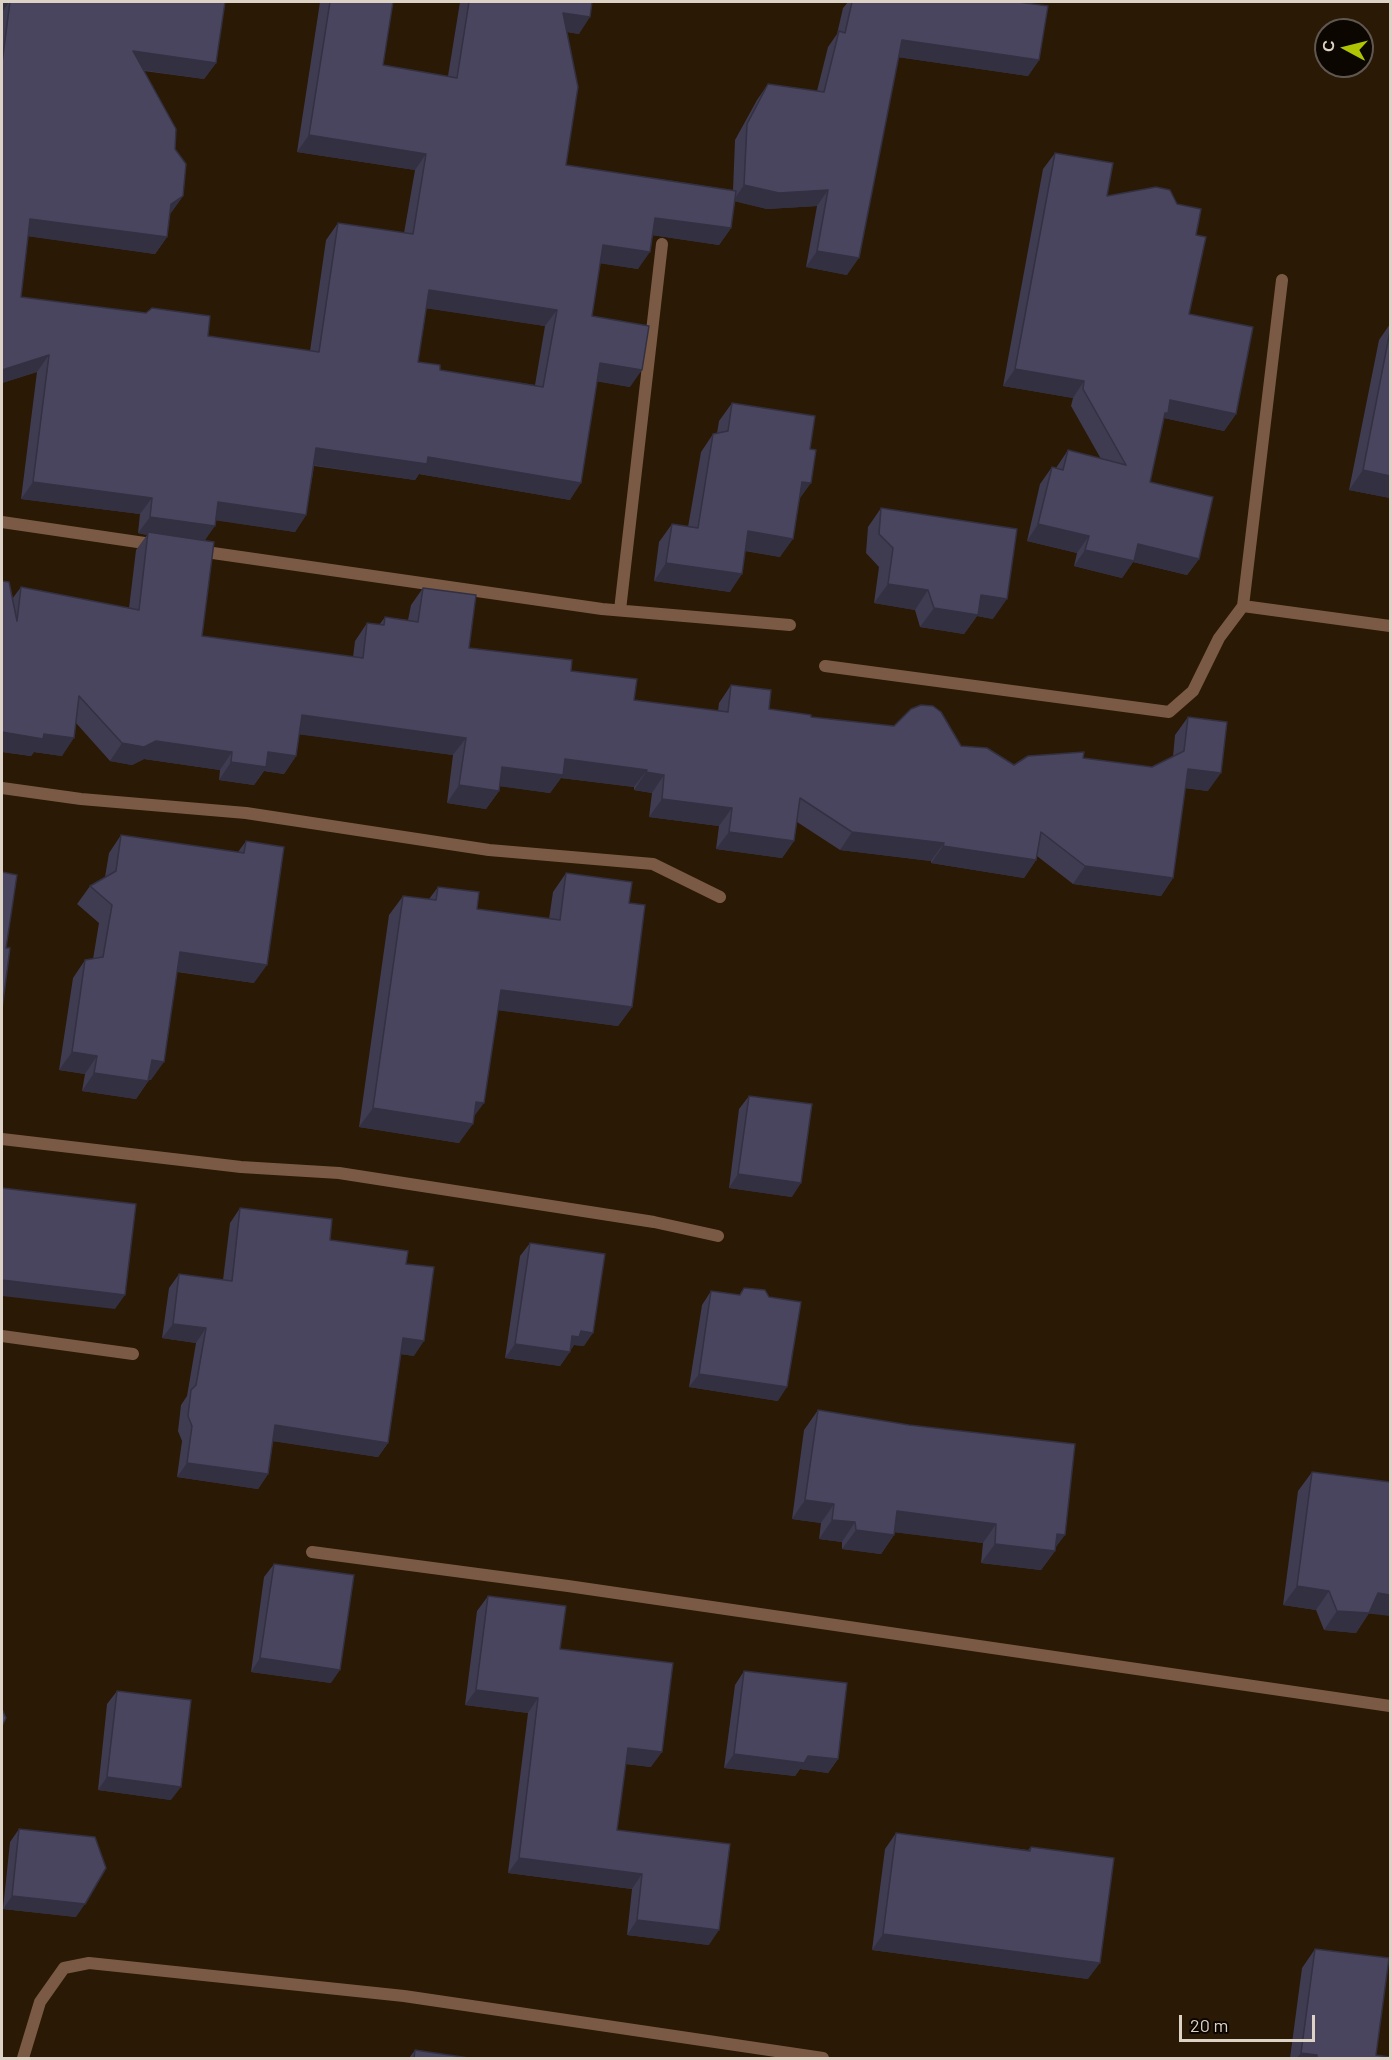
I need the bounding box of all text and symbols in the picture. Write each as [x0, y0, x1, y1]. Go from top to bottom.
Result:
north arrow [1314, 18, 1374, 78]
text: С [1317, 39, 1338, 53]
scale bar [1182, 2003, 1318, 2041]
text: 20 m [1190, 2014, 1228, 2036]

